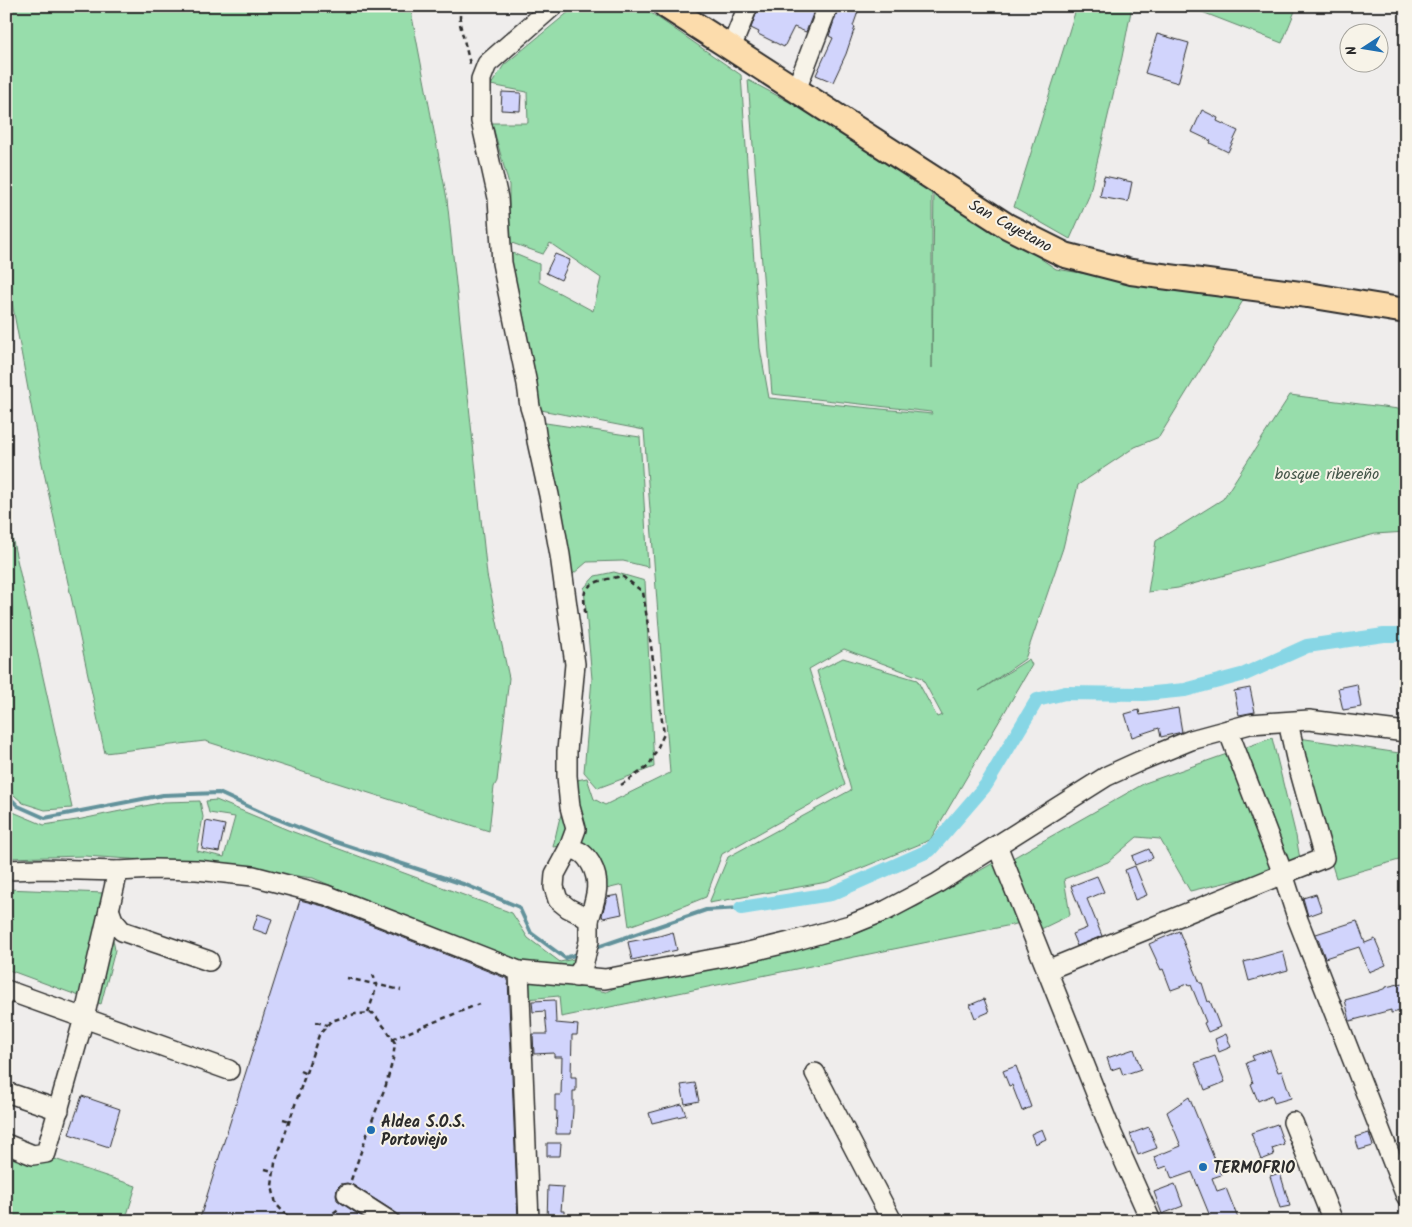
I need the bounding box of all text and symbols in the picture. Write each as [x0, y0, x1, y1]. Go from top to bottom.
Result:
north arrow [1340, 22, 1390, 72]
text: N [1341, 44, 1364, 57]
street label: San Cayetano [964, 193, 1057, 260]
park label: bosque ribereño [1275, 462, 1379, 487]
place label: Aldea S.O.S. Portoviejo [381, 1110, 465, 1153]
marker: Aldea S.O.S. Portoviejo [365, 1124, 377, 1136]
place label: TERMOFRIO [1213, 1156, 1295, 1181]
marker: TERMOFRIO [1197, 1161, 1209, 1173]

